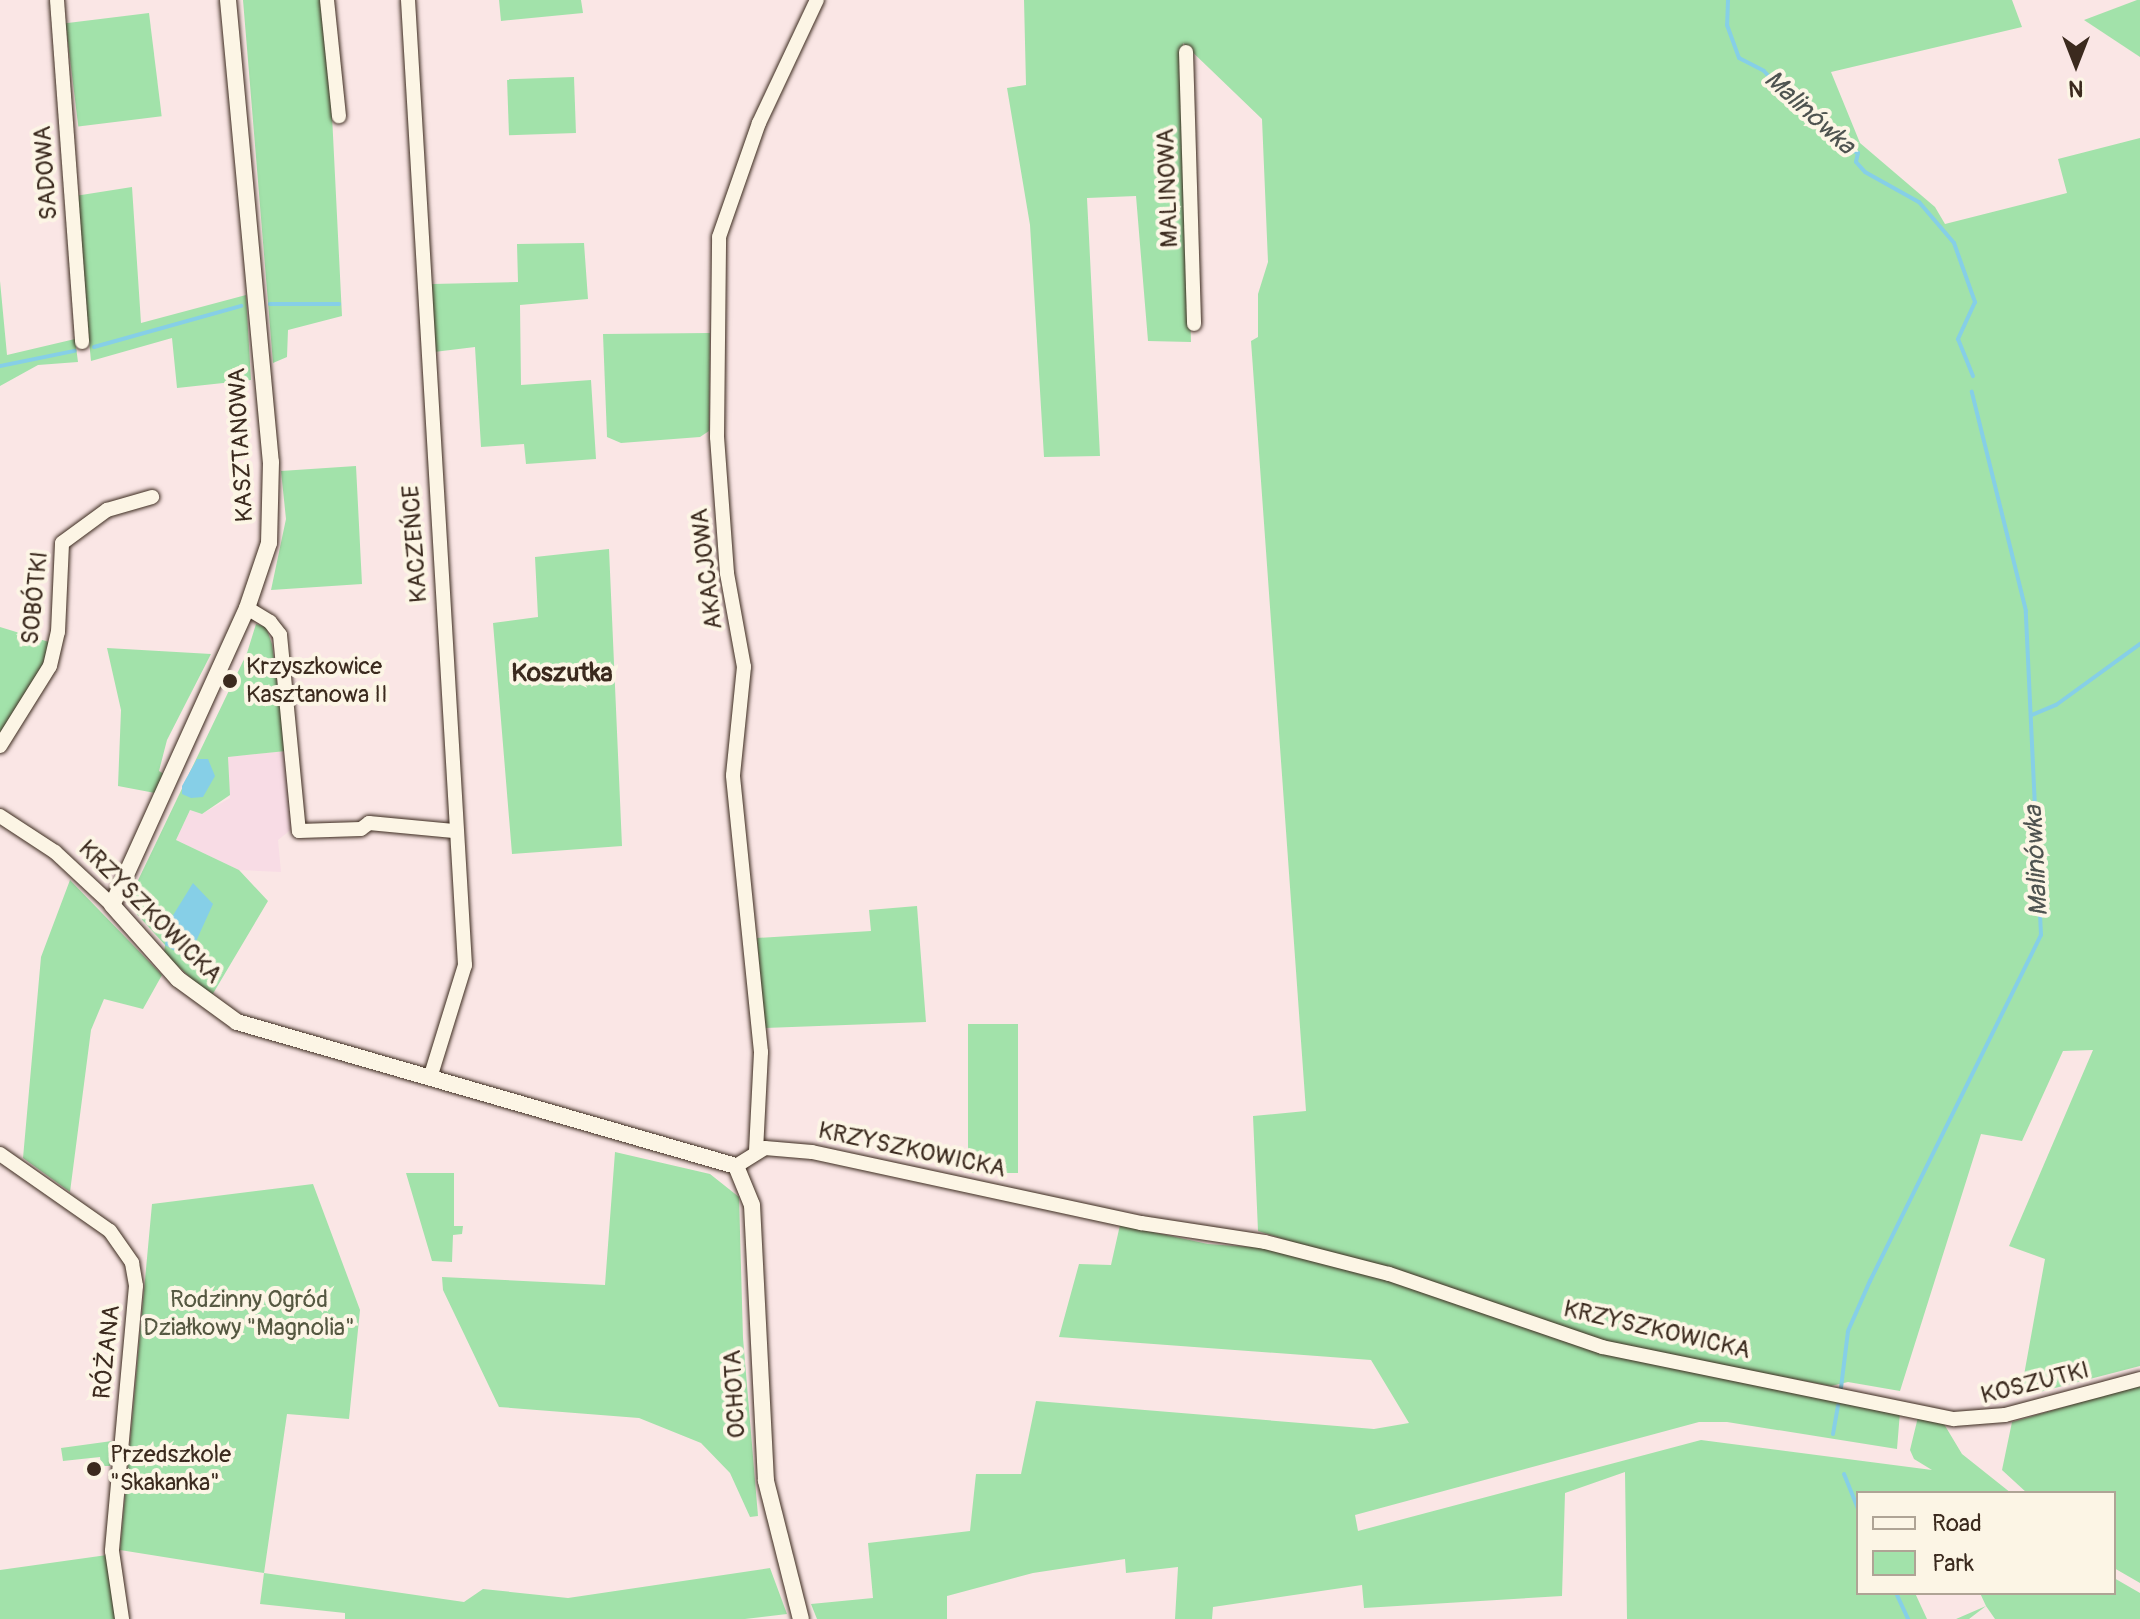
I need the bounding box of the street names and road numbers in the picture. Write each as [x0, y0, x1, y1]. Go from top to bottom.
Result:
street label: SADOWA [28, 125, 64, 221]
street label: MALINOWA [1152, 128, 1184, 248]
street label: KASZTANOWA [223, 367, 259, 523]
street label: KACZEŃCE [397, 484, 433, 604]
street label: AKACJOWA [685, 507, 729, 631]
street label: SOBÓTKI [16, 550, 54, 646]
street label: KRZYSZKOWICKA [72, 834, 228, 990]
street label: KRZYSZKOWICKA [816, 1116, 1008, 1184]
street label: KRZYSZKOWICKA [1561, 1295, 1753, 1365]
street label: RÓŻANA [88, 1303, 126, 1401]
street label: OCHOTA [718, 1349, 752, 1439]
street label: KOSZUTKI [1978, 1356, 2092, 1410]

